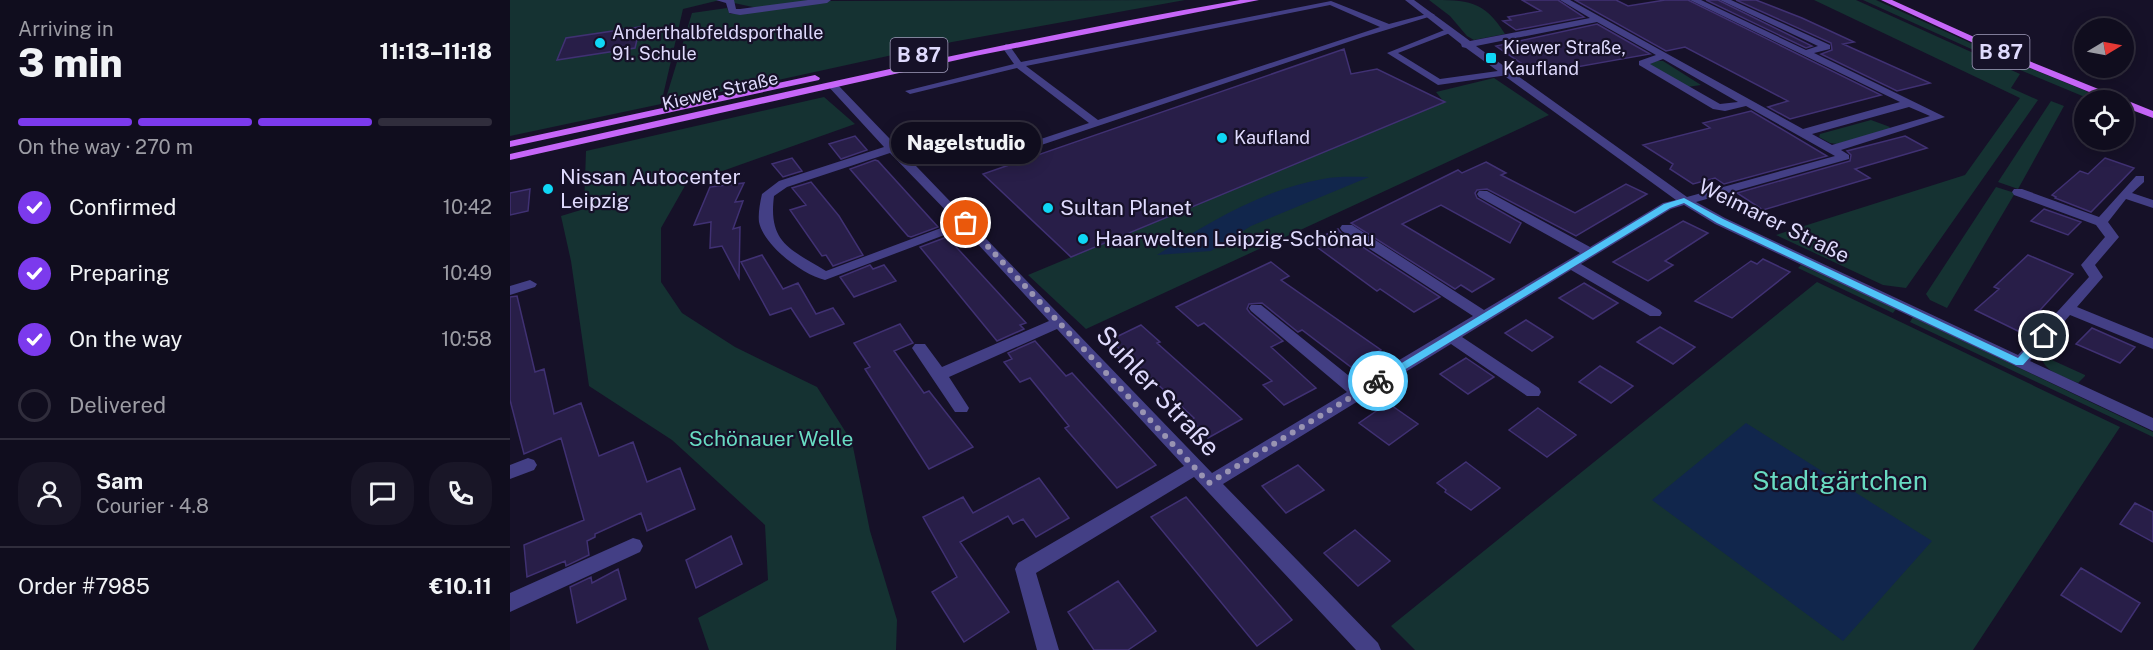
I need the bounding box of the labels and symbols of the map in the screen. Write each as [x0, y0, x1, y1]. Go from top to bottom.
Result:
north arrow [2074, 18, 2134, 78]
place label: Anderthalbfeldsporthalle 91. Schule [612, 22, 823, 64]
road number: B 87 [1972, 35, 2030, 69]
marker: Anderthalbfeldsporthalle 91. Schule [593, 36, 607, 50]
place label: Kiewer Straße, Kaufland [1503, 37, 1626, 79]
road number: B 87 [890, 38, 948, 72]
marker: Kiewer Straße, Kaufland [1484, 51, 1498, 65]
street label: Kiewer Straße [660, 67, 780, 114]
callout: Nagelstudio [891, 121, 1041, 163]
place label: Kaufland [1234, 127, 1310, 148]
marker: Kaufland [1215, 131, 1229, 145]
place label: Nissan Autocenter Leipzig [560, 164, 741, 213]
street label: Weimarer Straße [1695, 173, 1854, 268]
marker: Nissan Autocenter Leipzig [541, 182, 555, 196]
place label: Sultan Planet [1060, 195, 1192, 220]
pin [940, 197, 991, 248]
marker: Sultan Planet [1041, 201, 1055, 215]
place label: Haarwelten Leipzig-Schönau [1095, 226, 1375, 251]
marker: Haarwelten Leipzig-Schönau [1076, 232, 1090, 246]
pin [2018, 310, 2069, 361]
street label: Suhler Straße [1090, 319, 1227, 462]
courier [1348, 351, 1408, 411]
park label: Schönauer Welle [689, 426, 853, 451]
park label: Stadtgärtchen [1752, 465, 1928, 496]

